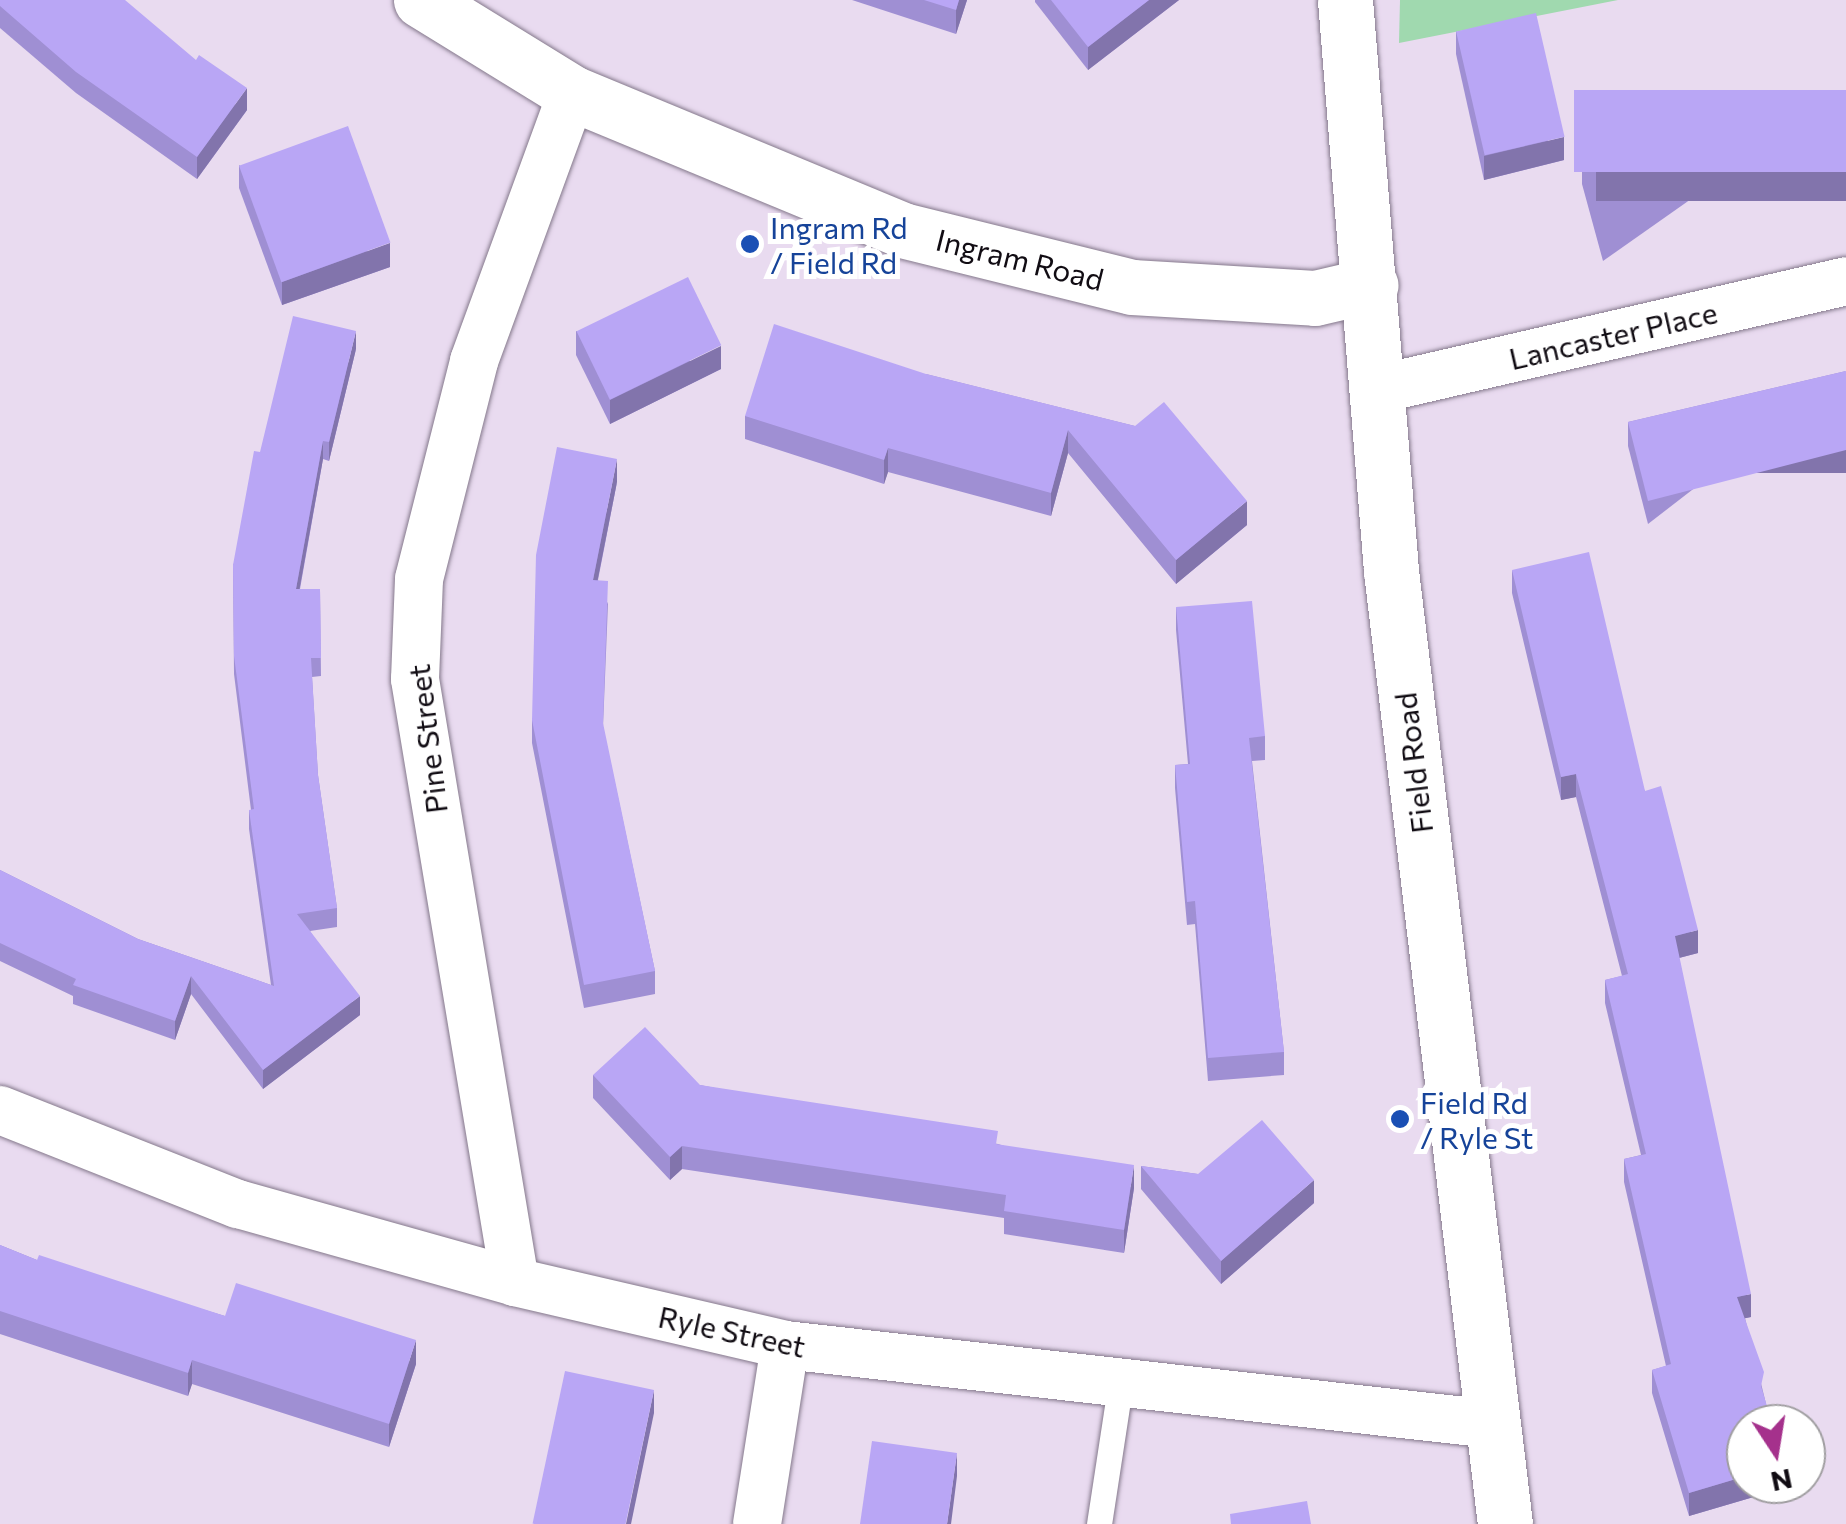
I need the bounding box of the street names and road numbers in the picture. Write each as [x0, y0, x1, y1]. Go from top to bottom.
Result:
street label: Ingram Road [933, 221, 1107, 297]
street label: Lancaster Place [1505, 294, 1721, 376]
street label: Pine Street [400, 662, 454, 816]
street label: Field Road [1387, 691, 1439, 835]
street label: Ryle Street [655, 1298, 809, 1364]

